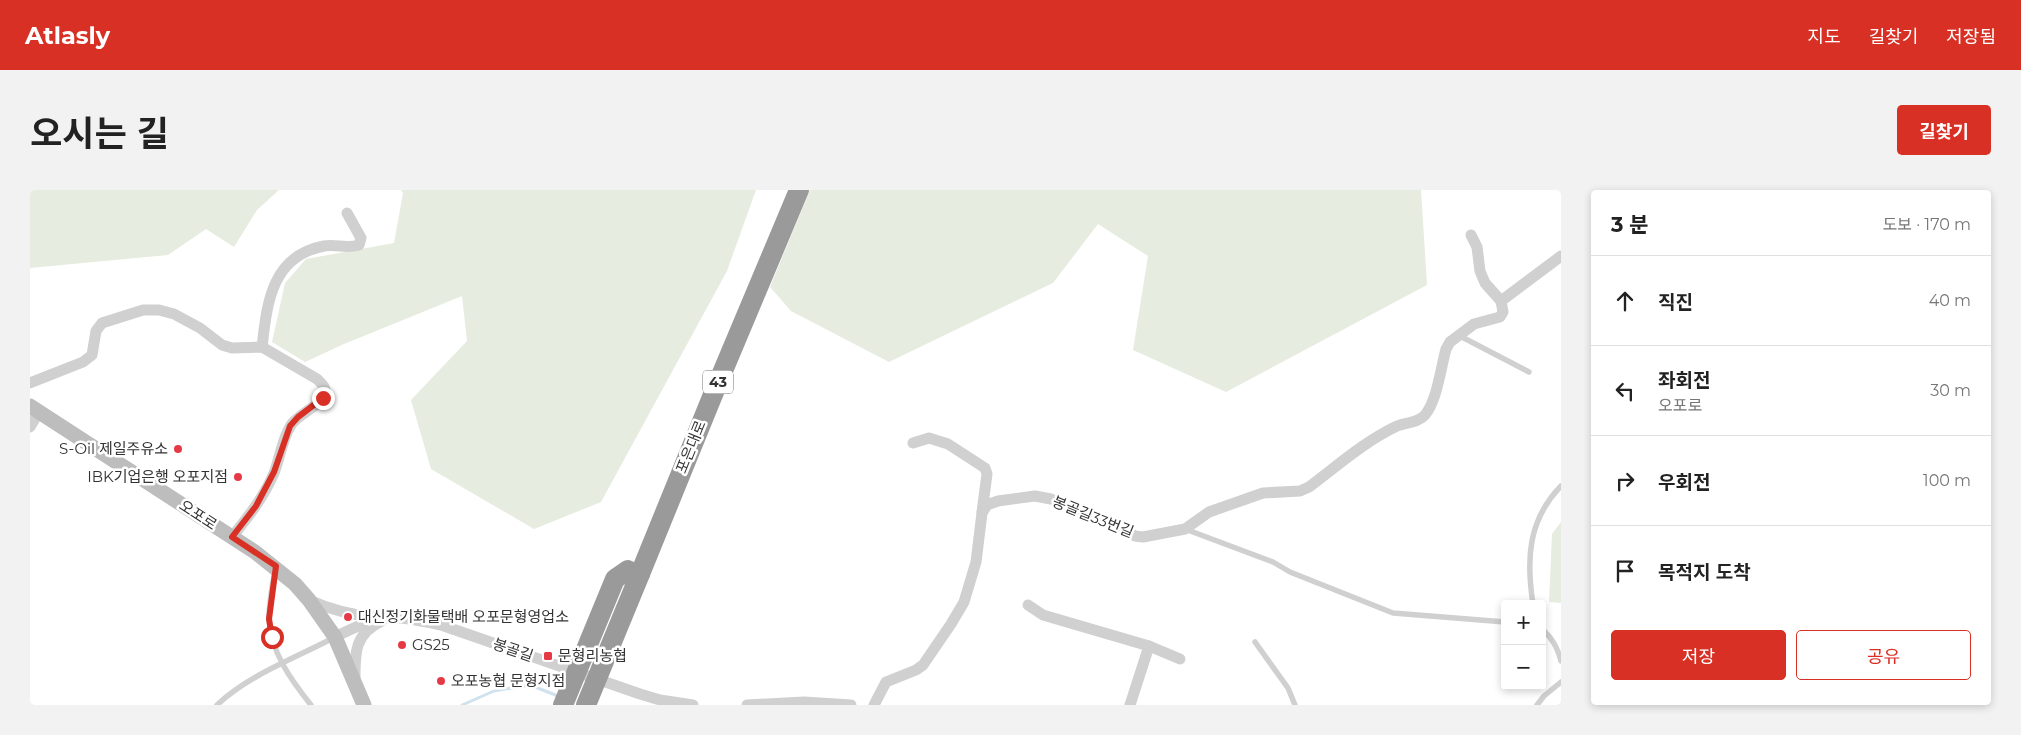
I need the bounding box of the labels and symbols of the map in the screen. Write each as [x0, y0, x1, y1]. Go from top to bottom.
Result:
road number: 43 [703, 370, 733, 393]
route end [312, 387, 335, 410]
street label: 포은대로 [671, 418, 710, 476]
place label: S-Oil 제일주유소 [59, 439, 168, 458]
marker: S-Oil 제일주유소 [172, 443, 184, 455]
place label: IBK기업은행 오포지점 [87, 467, 228, 486]
marker: IBK기업은행 오포지점 [232, 471, 244, 483]
street label: 봉골길33번길 [1050, 492, 1137, 541]
street label: 오포로 [176, 495, 221, 534]
place label: 대신정기화물택배 오포문형영업소 [358, 607, 569, 626]
marker: 대신정기화물택배 오포문형영업소 [342, 611, 354, 623]
route start [261, 626, 284, 649]
street label: 봉골길 [490, 634, 536, 665]
place label: GS25 [412, 635, 450, 654]
marker: GS25 [396, 639, 408, 651]
place label: 문형리농협 [558, 646, 627, 665]
marker: 문형리농협 [542, 650, 554, 662]
place label: 오포농협 문형지점 [451, 671, 565, 690]
marker: 오포농협 문형지점 [435, 675, 447, 687]

